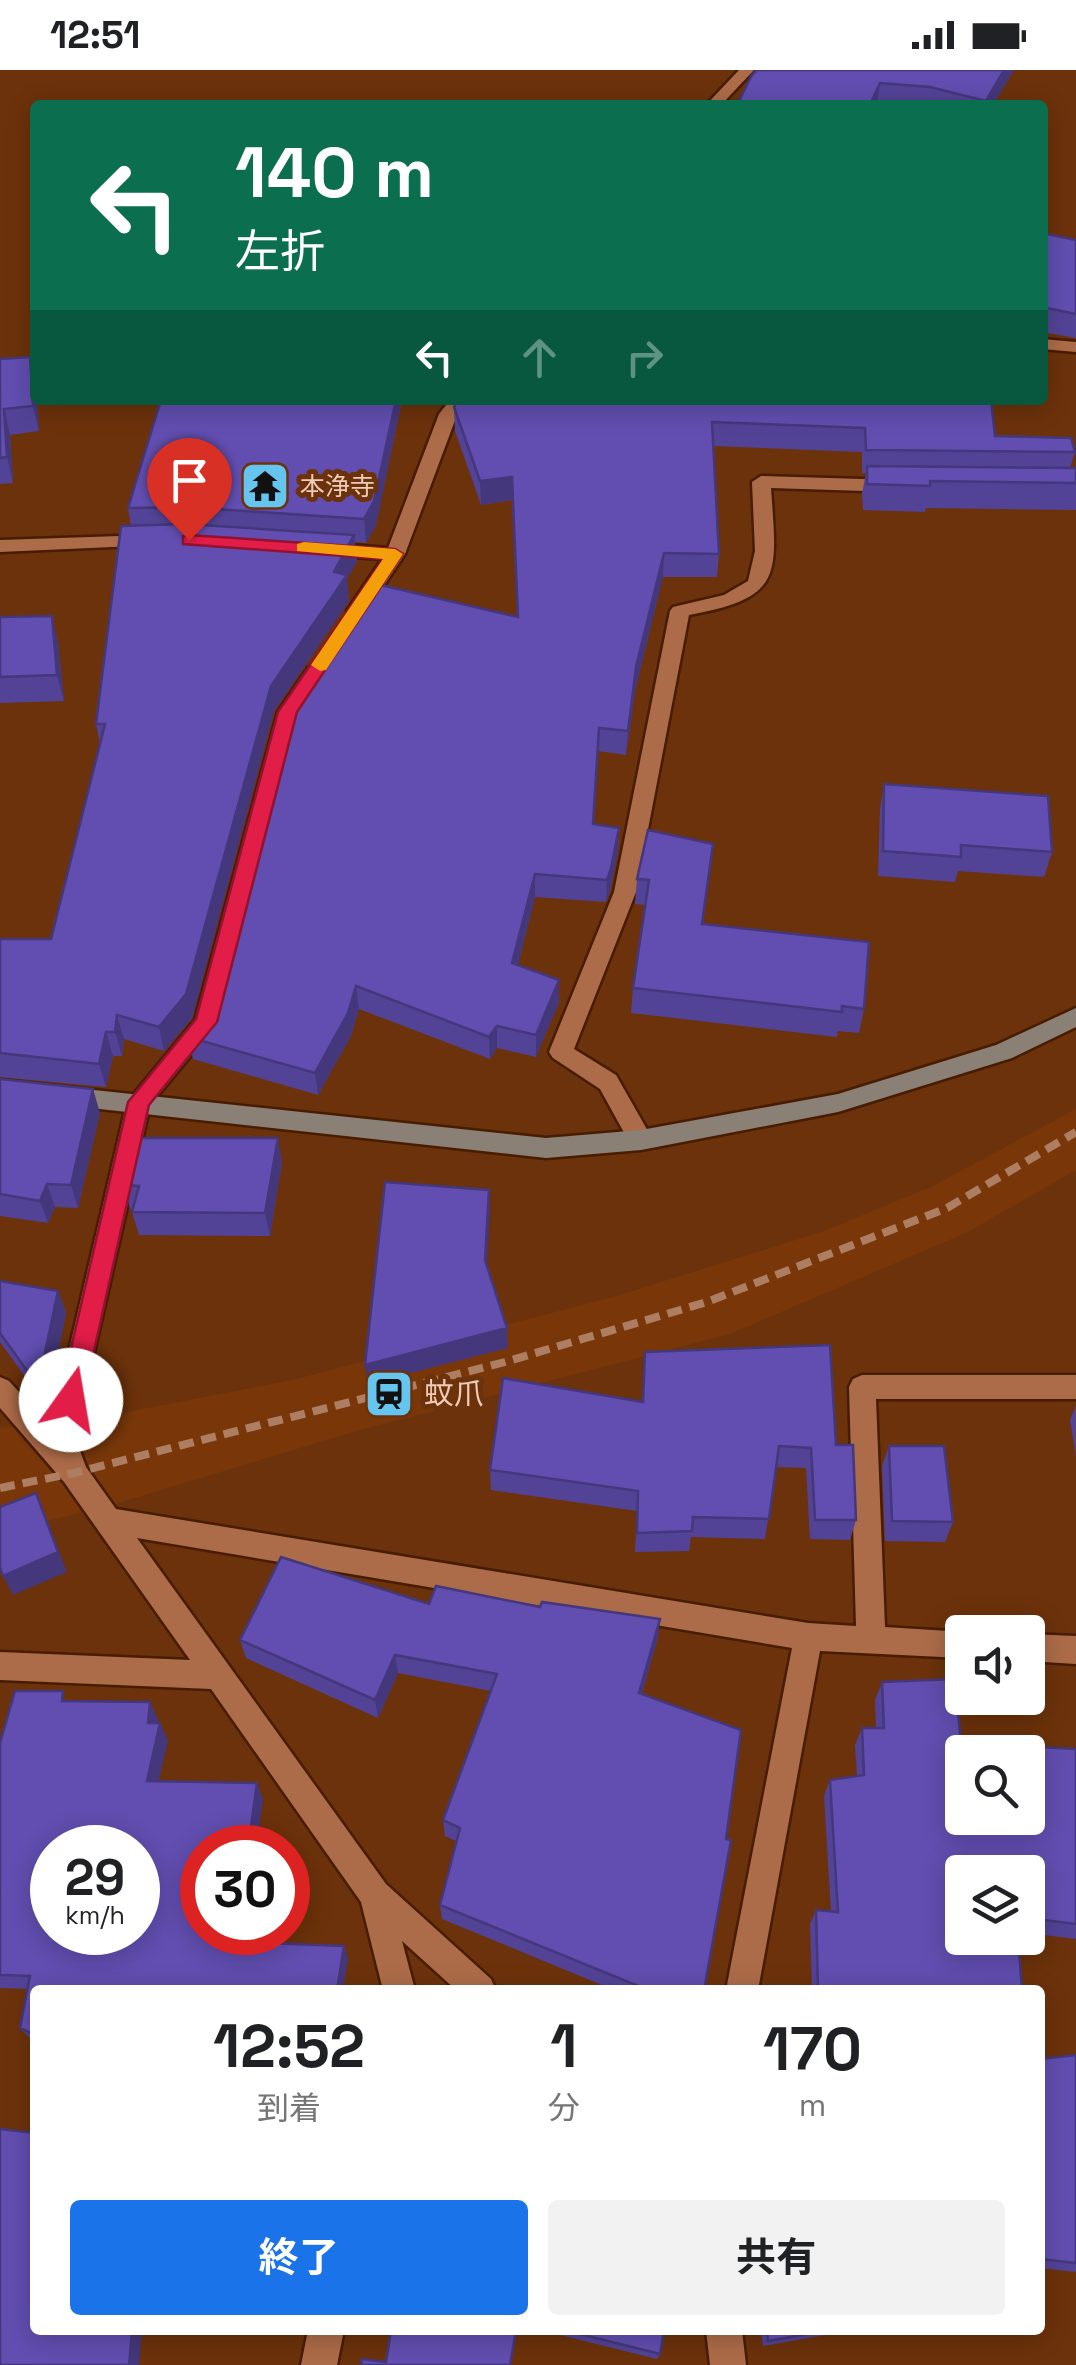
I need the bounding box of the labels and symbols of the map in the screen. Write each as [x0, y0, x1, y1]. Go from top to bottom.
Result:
pin [147, 438, 232, 541]
temple icon: 本浄寺 [239, 460, 291, 512]
place label: 本浄寺 [300, 470, 375, 502]
position arrow [19, 1348, 123, 1452]
station icon: 蚊爪 [363, 1368, 415, 1420]
place label: 蚊爪 [424, 1374, 484, 1413]
speed limit sign: 30 [180, 1825, 310, 1955]

